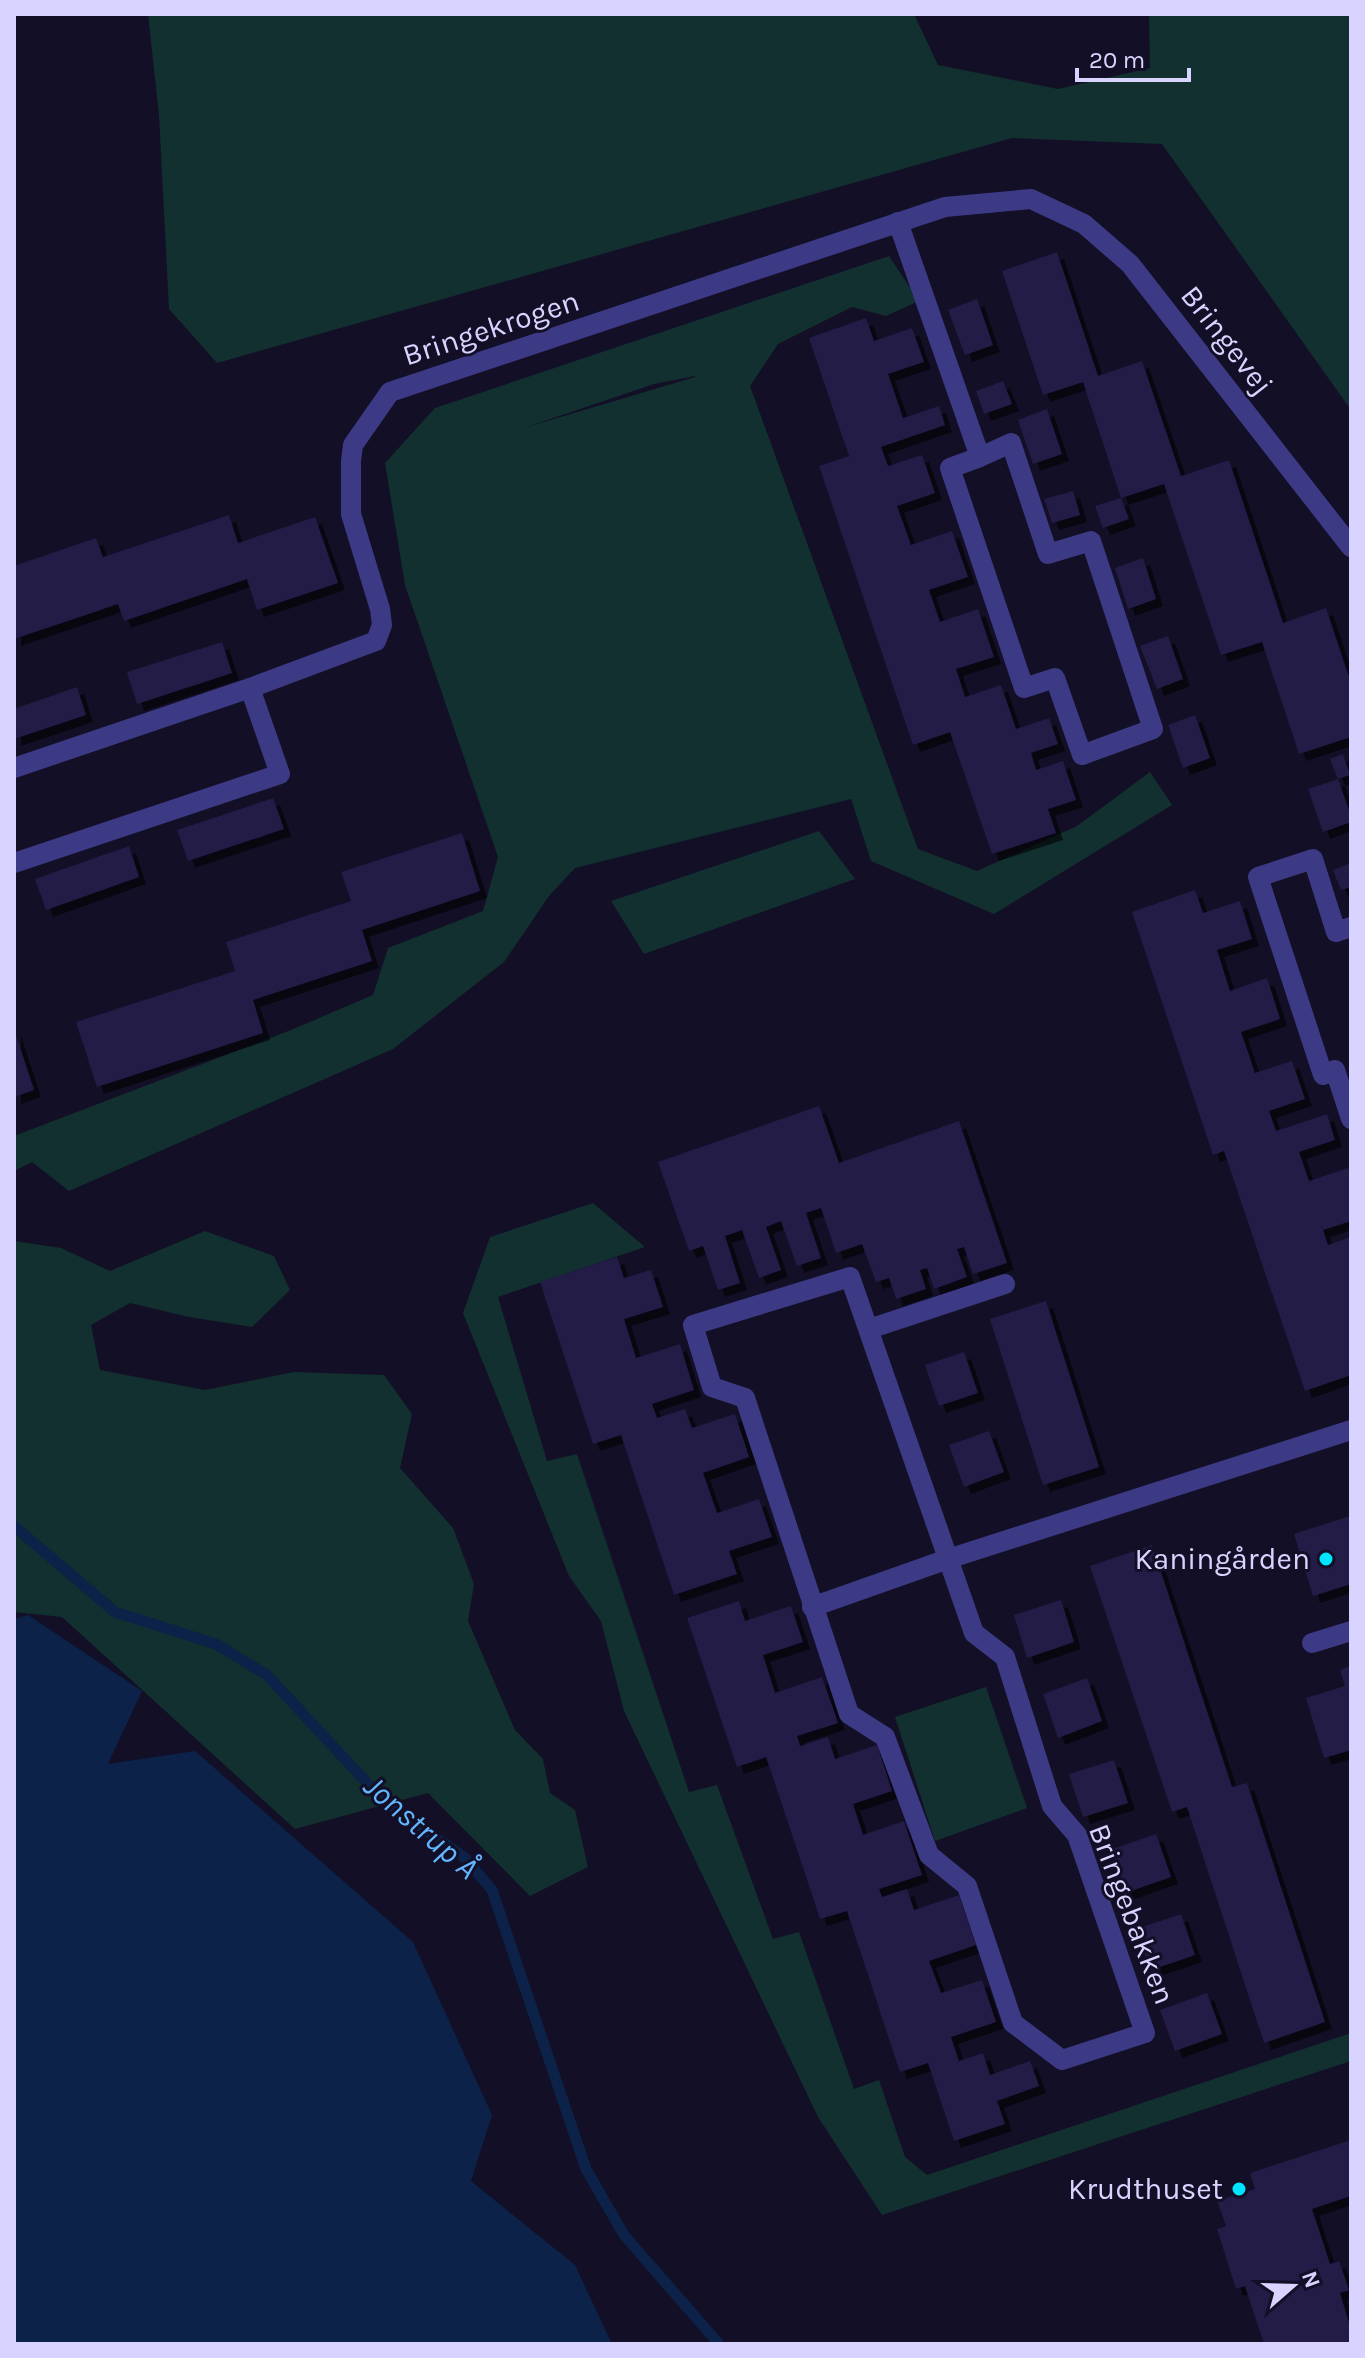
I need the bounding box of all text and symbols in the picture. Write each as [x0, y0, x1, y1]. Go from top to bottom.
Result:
scale bar [1077, 32, 1189, 82]
text: 20 m [1089, 46, 1145, 74]
street label: Bringevej [1173, 278, 1281, 402]
street label: Bringekrogen [398, 283, 584, 373]
place label: Kaningården [1135, 1541, 1310, 1577]
marker: Kaningården [1317, 1550, 1335, 1568]
water label: Jonstrup Å [356, 1767, 486, 1887]
street label: Bringebakken [1081, 1819, 1183, 2009]
place label: Krudthuset [1068, 2171, 1223, 2207]
marker: Krudthuset [1230, 2180, 1248, 2198]
north arrow [1253, 2246, 1333, 2326]
text: N [1296, 2268, 1326, 2291]

